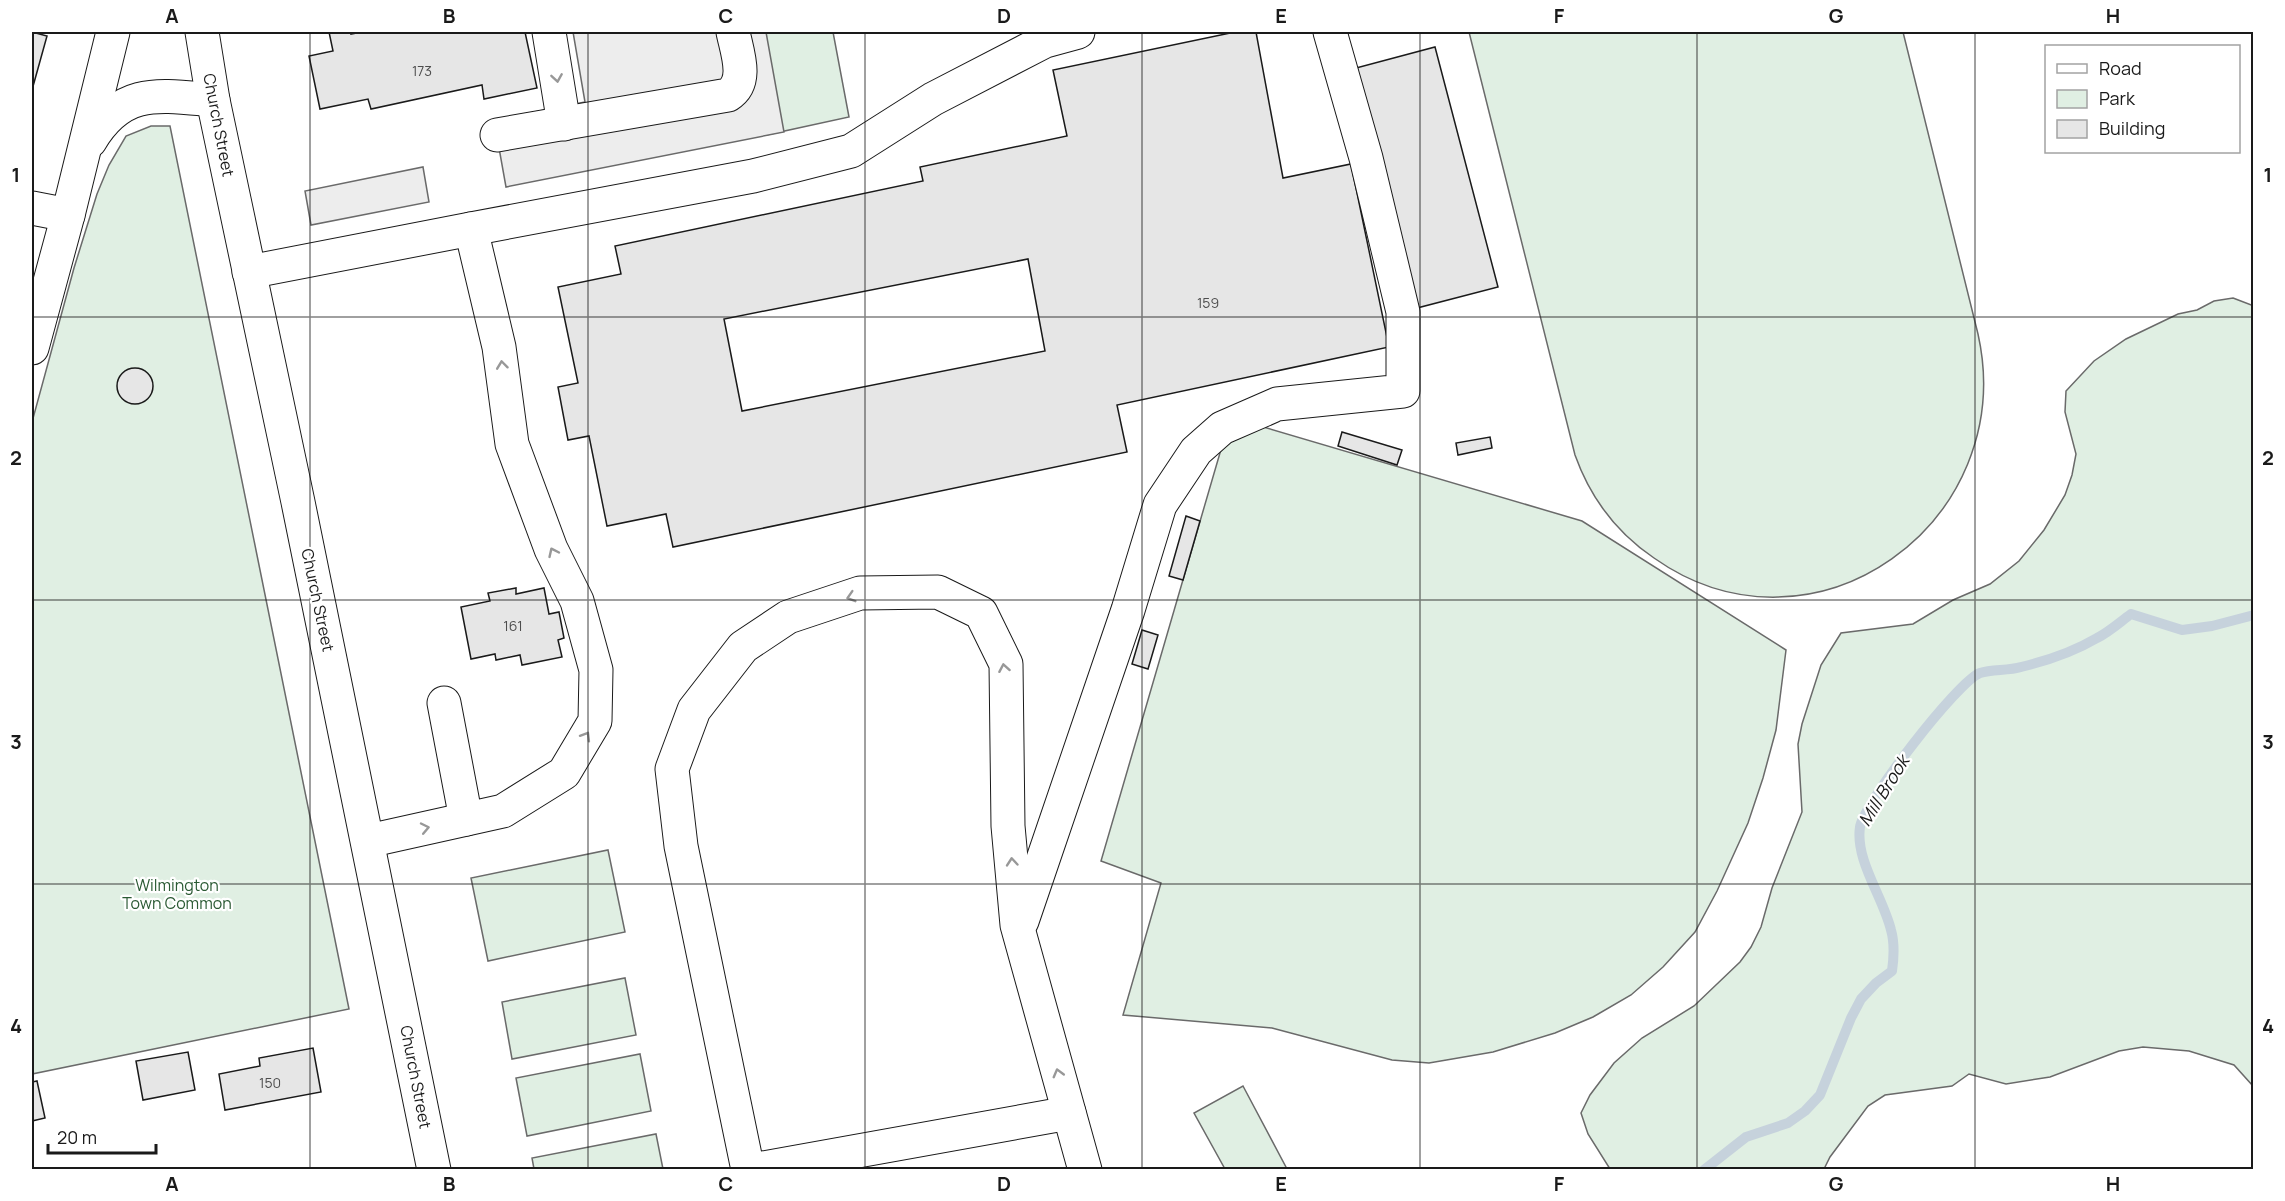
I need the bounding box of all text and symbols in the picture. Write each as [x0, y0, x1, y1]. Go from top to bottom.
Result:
text: A [165, 2, 179, 29]
text: B [443, 2, 456, 29]
text: C [719, 2, 733, 29]
text: D [997, 2, 1011, 29]
text: E [1275, 2, 1287, 29]
text: F [1554, 2, 1565, 29]
text: G [1829, 2, 1844, 29]
text: H [2106, 2, 2120, 29]
legend [2045, 45, 2240, 153]
text: Road [2099, 56, 2142, 80]
house number: 173 [412, 61, 432, 80]
street label: Church Street [198, 72, 240, 178]
one-way arrow [550, 72, 563, 82]
text: Park [2099, 86, 2136, 110]
text: Building [2099, 116, 2165, 140]
text: 1 [12, 161, 20, 188]
text: 1 [2264, 161, 2272, 188]
house number: 159 [1197, 293, 1219, 312]
one-way arrow [496, 361, 508, 370]
text: 2 [10, 444, 22, 471]
text: 2 [2262, 444, 2274, 471]
street label: Church Street [296, 547, 340, 653]
one-way arrow [549, 547, 561, 558]
one-way arrow [846, 589, 857, 602]
house number: 161 [503, 616, 523, 635]
one-way arrow [999, 663, 1011, 673]
text: 3 [10, 728, 22, 755]
text: 3 [2262, 728, 2274, 755]
one-way arrow [579, 732, 590, 742]
water label: Mill Brook [1852, 748, 1916, 830]
one-way arrow [419, 823, 429, 836]
one-way arrow [1006, 858, 1019, 867]
park label: Wilmington Town Common [122, 874, 232, 914]
text: 4 [10, 1012, 22, 1039]
text: 4 [2262, 1012, 2274, 1039]
street label: Church Street [395, 1024, 437, 1130]
one-way arrow [1053, 1068, 1065, 1078]
house number: 150 [259, 1073, 281, 1092]
scale bar [48, 1117, 156, 1155]
text: 20 m [57, 1125, 97, 1149]
text: A [165, 1170, 179, 1197]
text: B [443, 1170, 456, 1197]
text: C [719, 1170, 733, 1197]
text: D [997, 1170, 1011, 1197]
text: E [1275, 1170, 1287, 1197]
text: F [1554, 1170, 1565, 1197]
text: G [1829, 1170, 1844, 1197]
text: H [2106, 1170, 2120, 1197]

